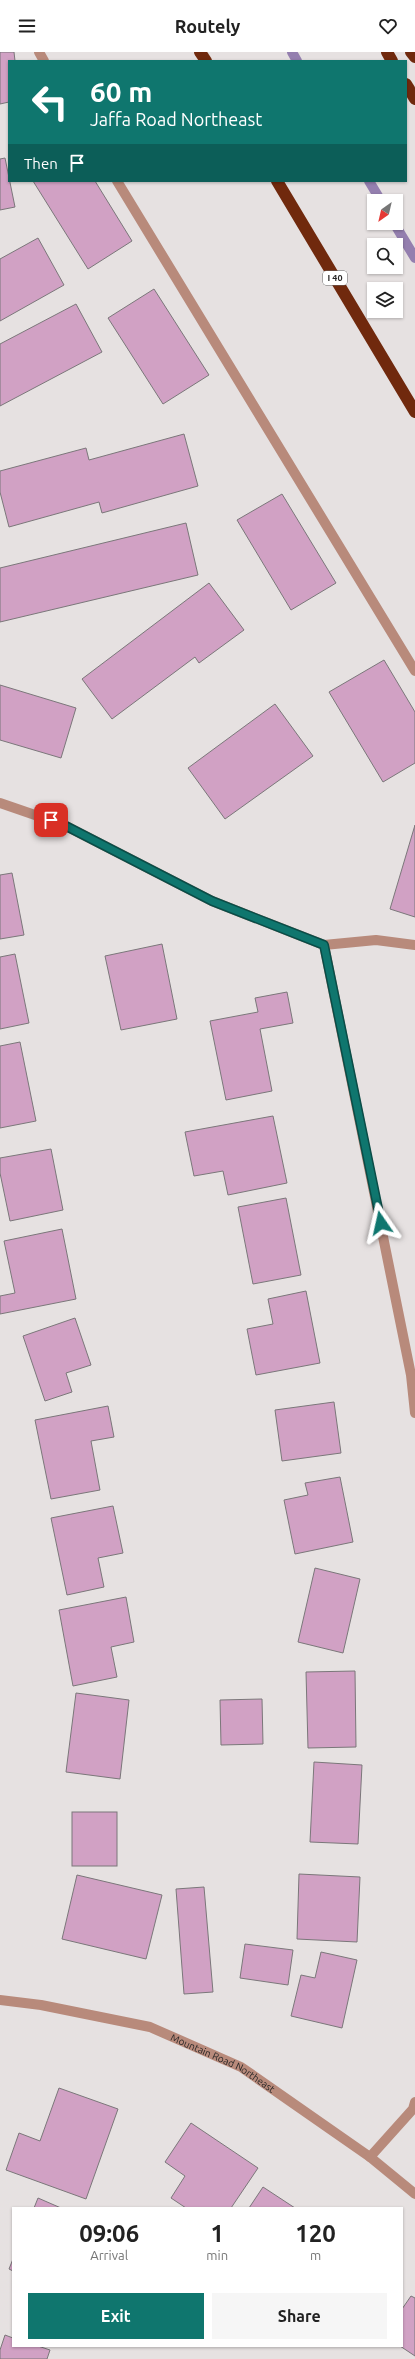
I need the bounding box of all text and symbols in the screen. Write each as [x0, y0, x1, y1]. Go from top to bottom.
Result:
icon: menu [16, 15, 38, 37]
icon: heart [377, 15, 399, 37]
text: Routely [175, 16, 240, 36]
icon: left [24, 76, 76, 128]
text: 60 m [90, 76, 152, 107]
text: Jaffa Road Northeast [90, 109, 262, 129]
icon: arrive [66, 152, 88, 174]
text: Then [24, 155, 58, 172]
north arrow [367, 194, 403, 230]
map controls [367, 194, 403, 318]
button: search [367, 238, 403, 274]
road number: I 40 [323, 271, 347, 285]
button: layers [367, 282, 403, 318]
pin [34, 803, 68, 837]
icon: arrive [40, 809, 62, 831]
position arrow [360, 1202, 402, 1244]
street label: Mountain Road Northeast [169, 2031, 277, 2095]
text: 09:06 [79, 2220, 139, 2247]
text: 1 [210, 2220, 224, 2247]
text: 120 [295, 2220, 336, 2247]
text: Arrival [90, 2248, 128, 2262]
text: min [206, 2248, 228, 2262]
text: m [310, 2248, 321, 2262]
button: Exit [28, 2293, 204, 2339]
button: Share [212, 2293, 387, 2339]

